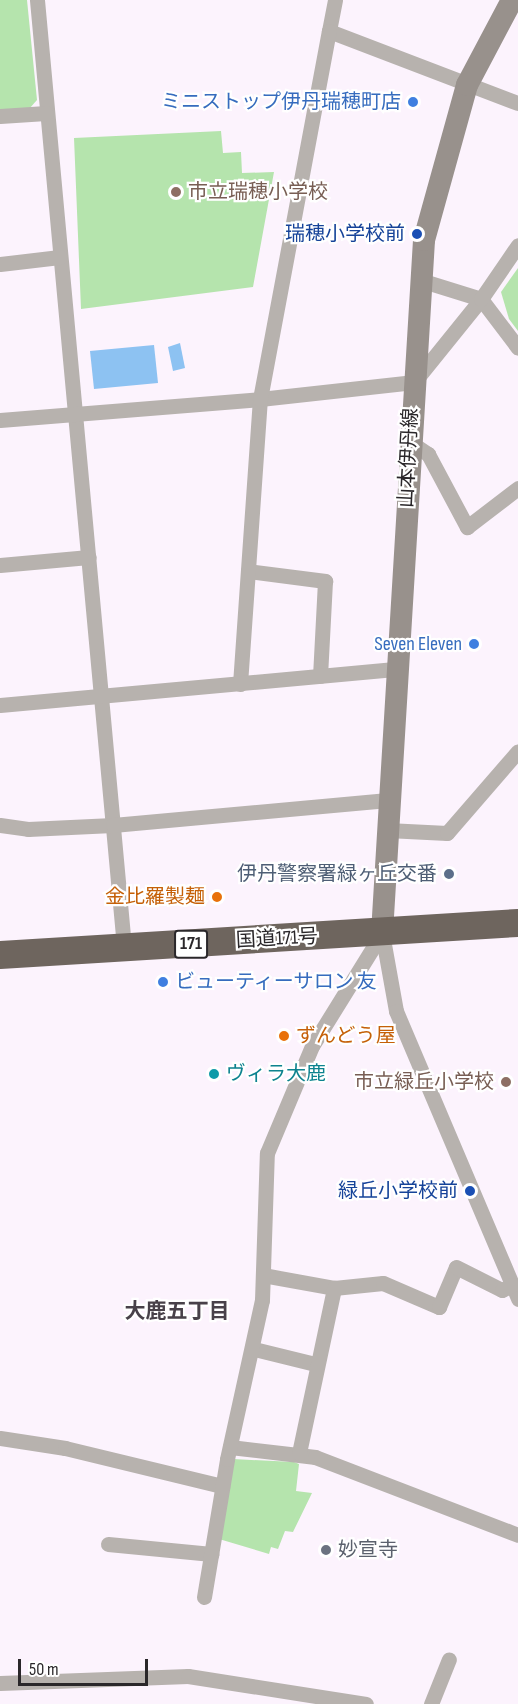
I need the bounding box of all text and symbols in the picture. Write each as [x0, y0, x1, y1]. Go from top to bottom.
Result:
place label: ミニストップ伊丹瑞穂町店 [161, 90, 401, 114]
marker: ミニストップ伊丹瑞穂町店 [406, 95, 420, 109]
place label: 市立瑞穂小学校 [188, 180, 328, 204]
marker: 市立瑞穂小学校 [169, 185, 183, 199]
place label: 瑞穂小学校前 [285, 222, 405, 246]
marker: 瑞穂小学校前 [410, 227, 424, 241]
street label: 山本伊丹線 [394, 407, 424, 509]
place label: Seven Eleven [374, 632, 462, 656]
marker: Seven Eleven [467, 637, 481, 651]
place label: 伊丹警察署緑ヶ丘交番 [237, 862, 437, 886]
marker: 伊丹警察署緑ヶ丘交番 [442, 867, 456, 881]
place label: 金比羅製麺 [105, 885, 205, 909]
marker: 金比羅製麺 [210, 890, 224, 904]
street label: 国道171号 [235, 925, 319, 953]
road number: 171 [173, 929, 209, 959]
place label: ビューティーサロン 友 [175, 970, 378, 994]
marker: ビューティーサロン 友 [156, 975, 170, 989]
place label: ずんどう屋 [296, 1024, 396, 1048]
marker: ずんどう屋 [277, 1029, 291, 1043]
place label: ヴィラ大鹿 [226, 1062, 326, 1086]
marker: ヴィラ大鹿 [207, 1067, 221, 1081]
place label: 市立緑丘小学校 [354, 1070, 494, 1094]
marker: 市立緑丘小学校 [499, 1075, 513, 1089]
place label: 緑丘小学校前 [338, 1179, 458, 1203]
marker: 緑丘小学校前 [463, 1184, 477, 1198]
district label: 大鹿五丁目 [125, 1299, 229, 1325]
place label: 妙宣寺 [338, 1538, 398, 1562]
marker: 妙宣寺 [319, 1543, 333, 1557]
scale bar [21, 1647, 152, 1685]
text: 50 m [29, 1659, 59, 1680]

